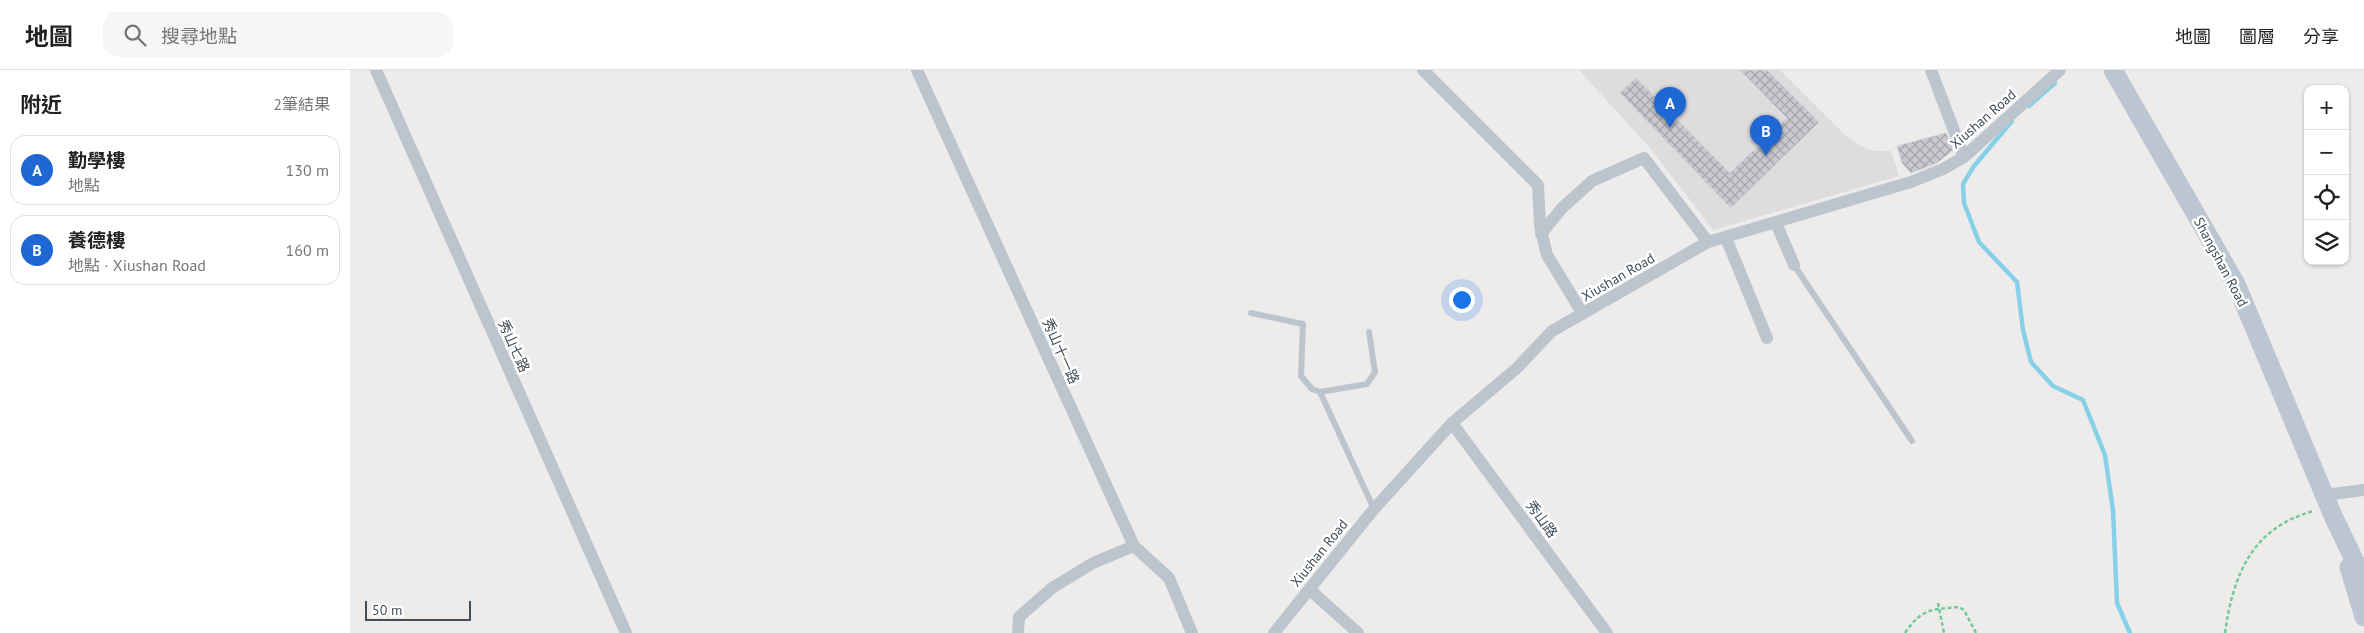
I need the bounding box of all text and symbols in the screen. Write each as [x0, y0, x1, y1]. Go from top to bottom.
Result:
search box [103, 12, 453, 57]
text: 地圖 [25, 21, 73, 52]
icon: search [121, 21, 149, 49]
text: 搜尋地點 [161, 24, 237, 48]
text: 地圖 [2175, 25, 2211, 48]
text: 圖層 [2239, 25, 2275, 48]
text: 分享 [2303, 25, 2339, 48]
street label: Xiushan Road [1946, 85, 2020, 153]
map controls [2304, 85, 2349, 265]
button: + [2304, 85, 2349, 130]
pin: A [1654, 87, 1686, 128]
text: 附近 [20, 91, 62, 118]
text: 2筆結果 [273, 94, 330, 114]
pin: B [1750, 115, 1782, 156]
button: − [2304, 130, 2349, 175]
text: 勤學樓 [68, 148, 125, 172]
text: A [32, 160, 42, 180]
text: 130 m [286, 160, 329, 180]
text: 地點 [68, 175, 100, 195]
button: locate [2304, 175, 2349, 220]
street label: Shangshan Road [2190, 214, 2252, 310]
button: layers [2304, 220, 2349, 265]
text: 養德樓 [68, 228, 125, 252]
text: B [32, 240, 42, 260]
text: 160 m [286, 240, 329, 260]
street label: Xiushan Road [1578, 249, 1658, 305]
text: 地點 · Xiushan Road [68, 255, 206, 275]
your location [1449, 287, 1475, 313]
street label: 秀山十一路 [1039, 315, 1083, 387]
street label: 秀山七路 [494, 317, 534, 375]
street label: 秀山路 [1522, 497, 1562, 541]
street label: Xiushan Road [1286, 516, 1352, 590]
scale bar [365, 598, 471, 621]
text: 50 m [372, 601, 402, 619]

